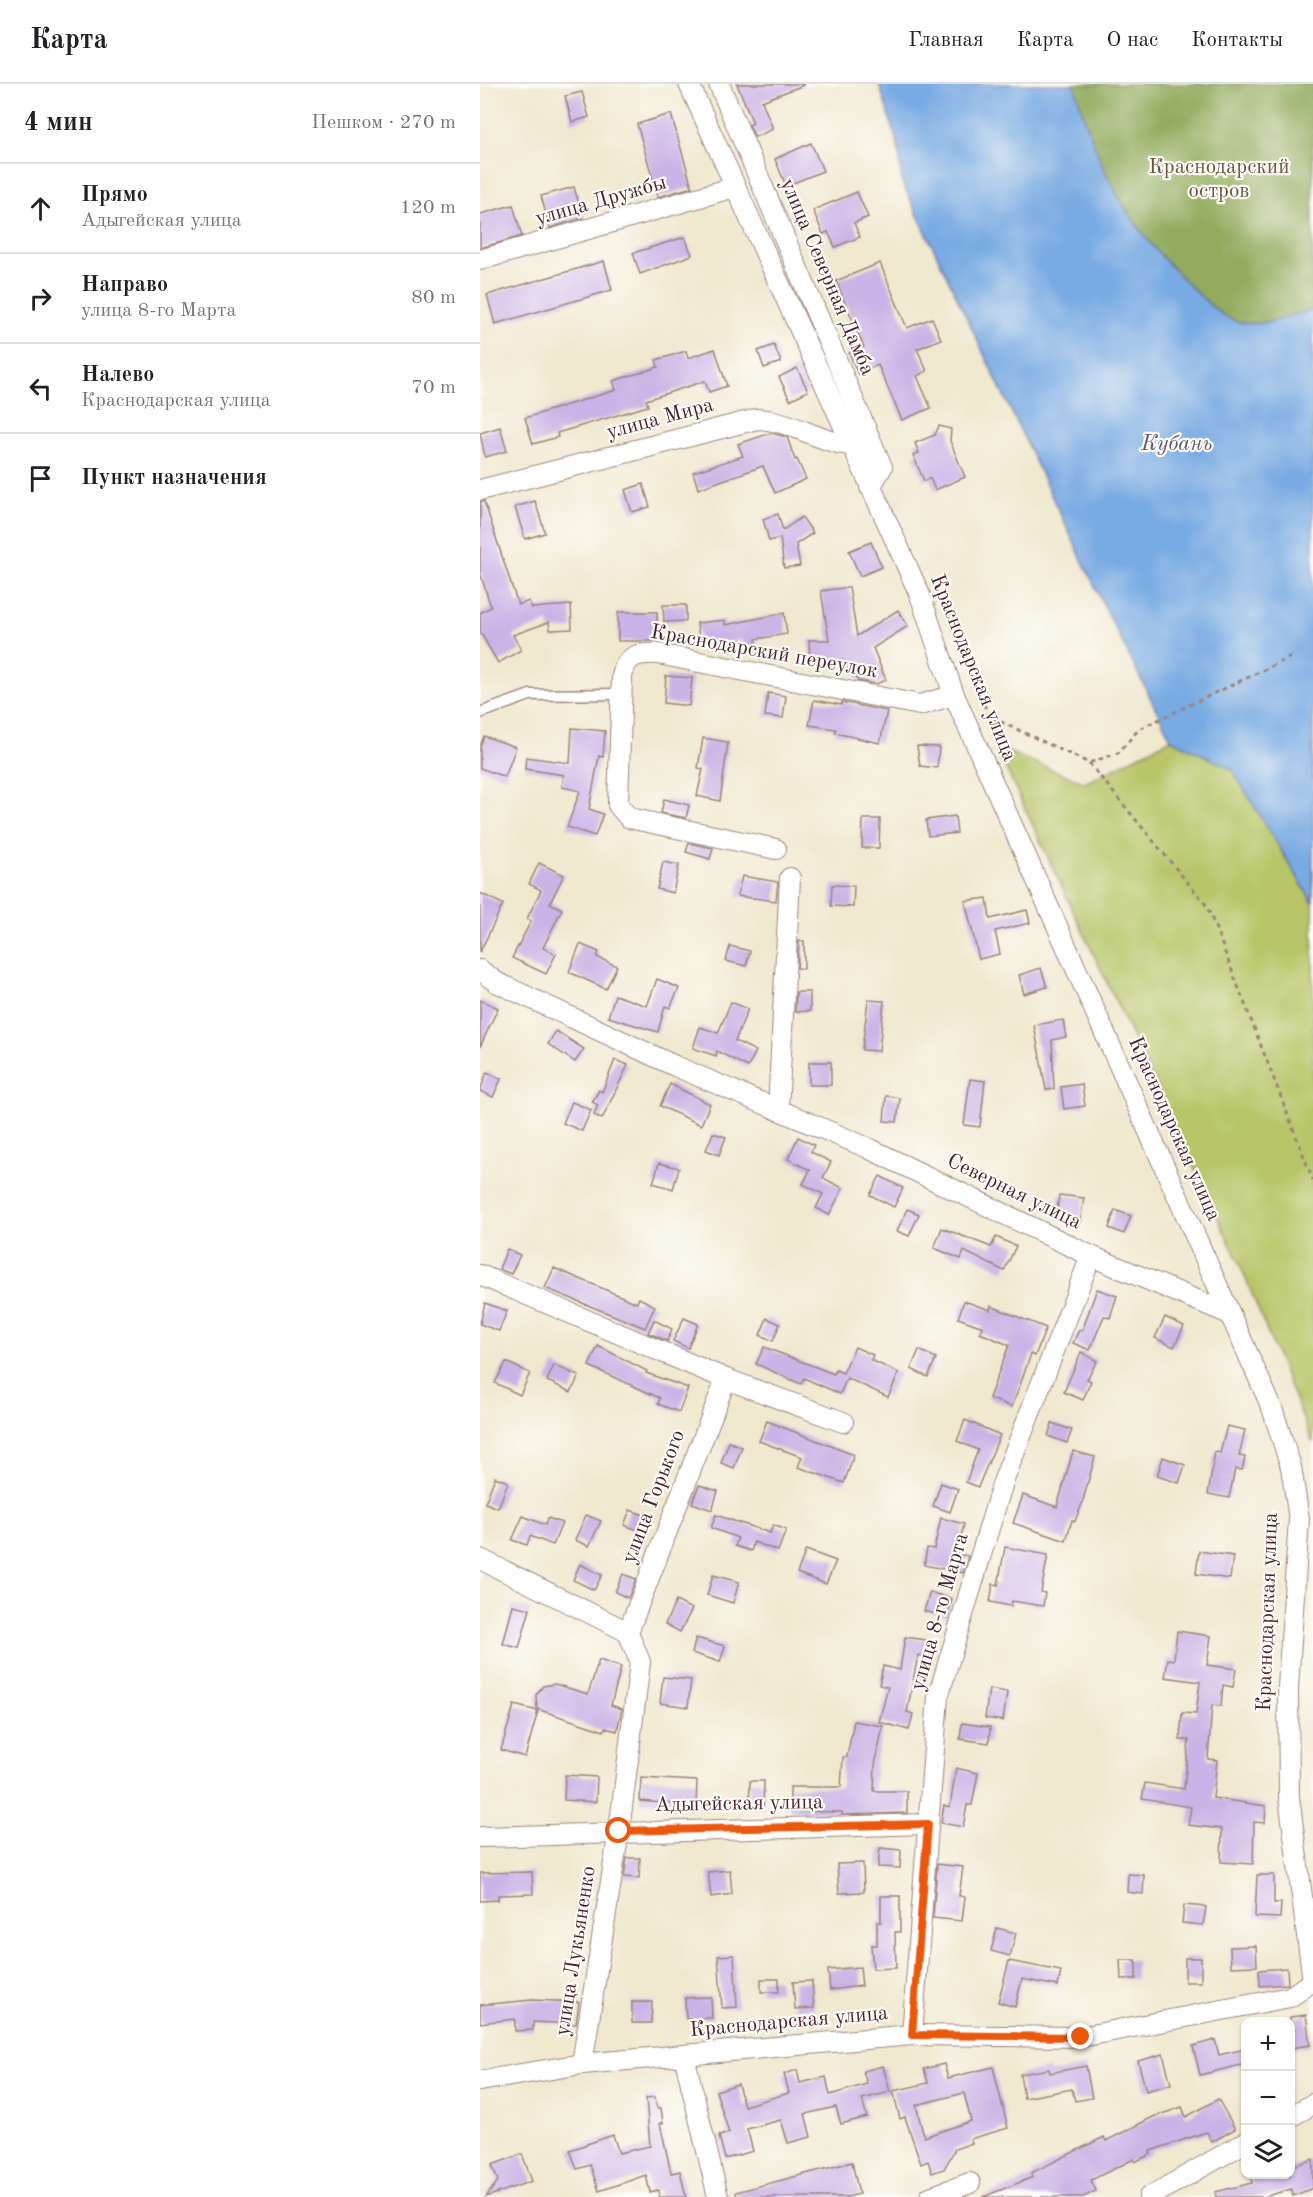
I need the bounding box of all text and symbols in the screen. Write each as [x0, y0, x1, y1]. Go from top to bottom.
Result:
text: Карта [30, 27, 108, 55]
text: Главная [908, 30, 984, 51]
text: Карта [1017, 30, 1074, 51]
text: О нас [1107, 30, 1158, 51]
text: Контакты [1191, 30, 1283, 51]
text: 4 мин [24, 110, 93, 136]
text: Пешком · 270 m [311, 113, 456, 133]
park label: Краснодарский остров [1149, 157, 1289, 202]
street label: улица Дружбы [533, 172, 669, 230]
street label: улица Северная Дамба [776, 176, 878, 378]
text: Прямо [81, 184, 148, 206]
icon: ahead [24, 192, 57, 225]
text: 120 m [400, 198, 456, 218]
text: Адыгейская улица [81, 211, 242, 231]
text: Направо [81, 274, 168, 296]
icon: right [24, 282, 57, 315]
text: 80 m [411, 288, 456, 308]
text: улица 8-го Марта [81, 301, 236, 321]
text: Налево [81, 364, 154, 386]
icon: left [24, 372, 57, 405]
text: 70 m [411, 378, 456, 398]
text: Краснодарская улица [81, 391, 271, 411]
street label: улица Мира [604, 395, 716, 443]
water label: Кубань [1140, 433, 1213, 455]
icon: arrive [24, 462, 57, 495]
text: Пункт назначения [81, 467, 267, 489]
street label: Краснодарская улица [926, 572, 1020, 764]
street label: Краснодарский переулок [649, 622, 880, 682]
street label: Краснодарская улица [1124, 1034, 1224, 1224]
street label: Северная улица [943, 1150, 1085, 1234]
street label: улица Горького [619, 1427, 689, 1567]
street label: Краснодарская улица [1254, 1512, 1282, 1712]
street label: улица 8-го Марта [907, 1531, 973, 1693]
street label: Адыгейская улица [654, 1792, 824, 1816]
route start [605, 1817, 631, 1843]
street label: улица Лукьяненко [552, 1864, 600, 2038]
street label: Краснодарская улица [689, 2003, 889, 2041]
map controls [1241, 2017, 1295, 2179]
button: + [1241, 2017, 1295, 2071]
route end [1067, 2023, 1093, 2049]
button: − [1241, 2071, 1295, 2125]
button: layers [1241, 2125, 1295, 2179]

